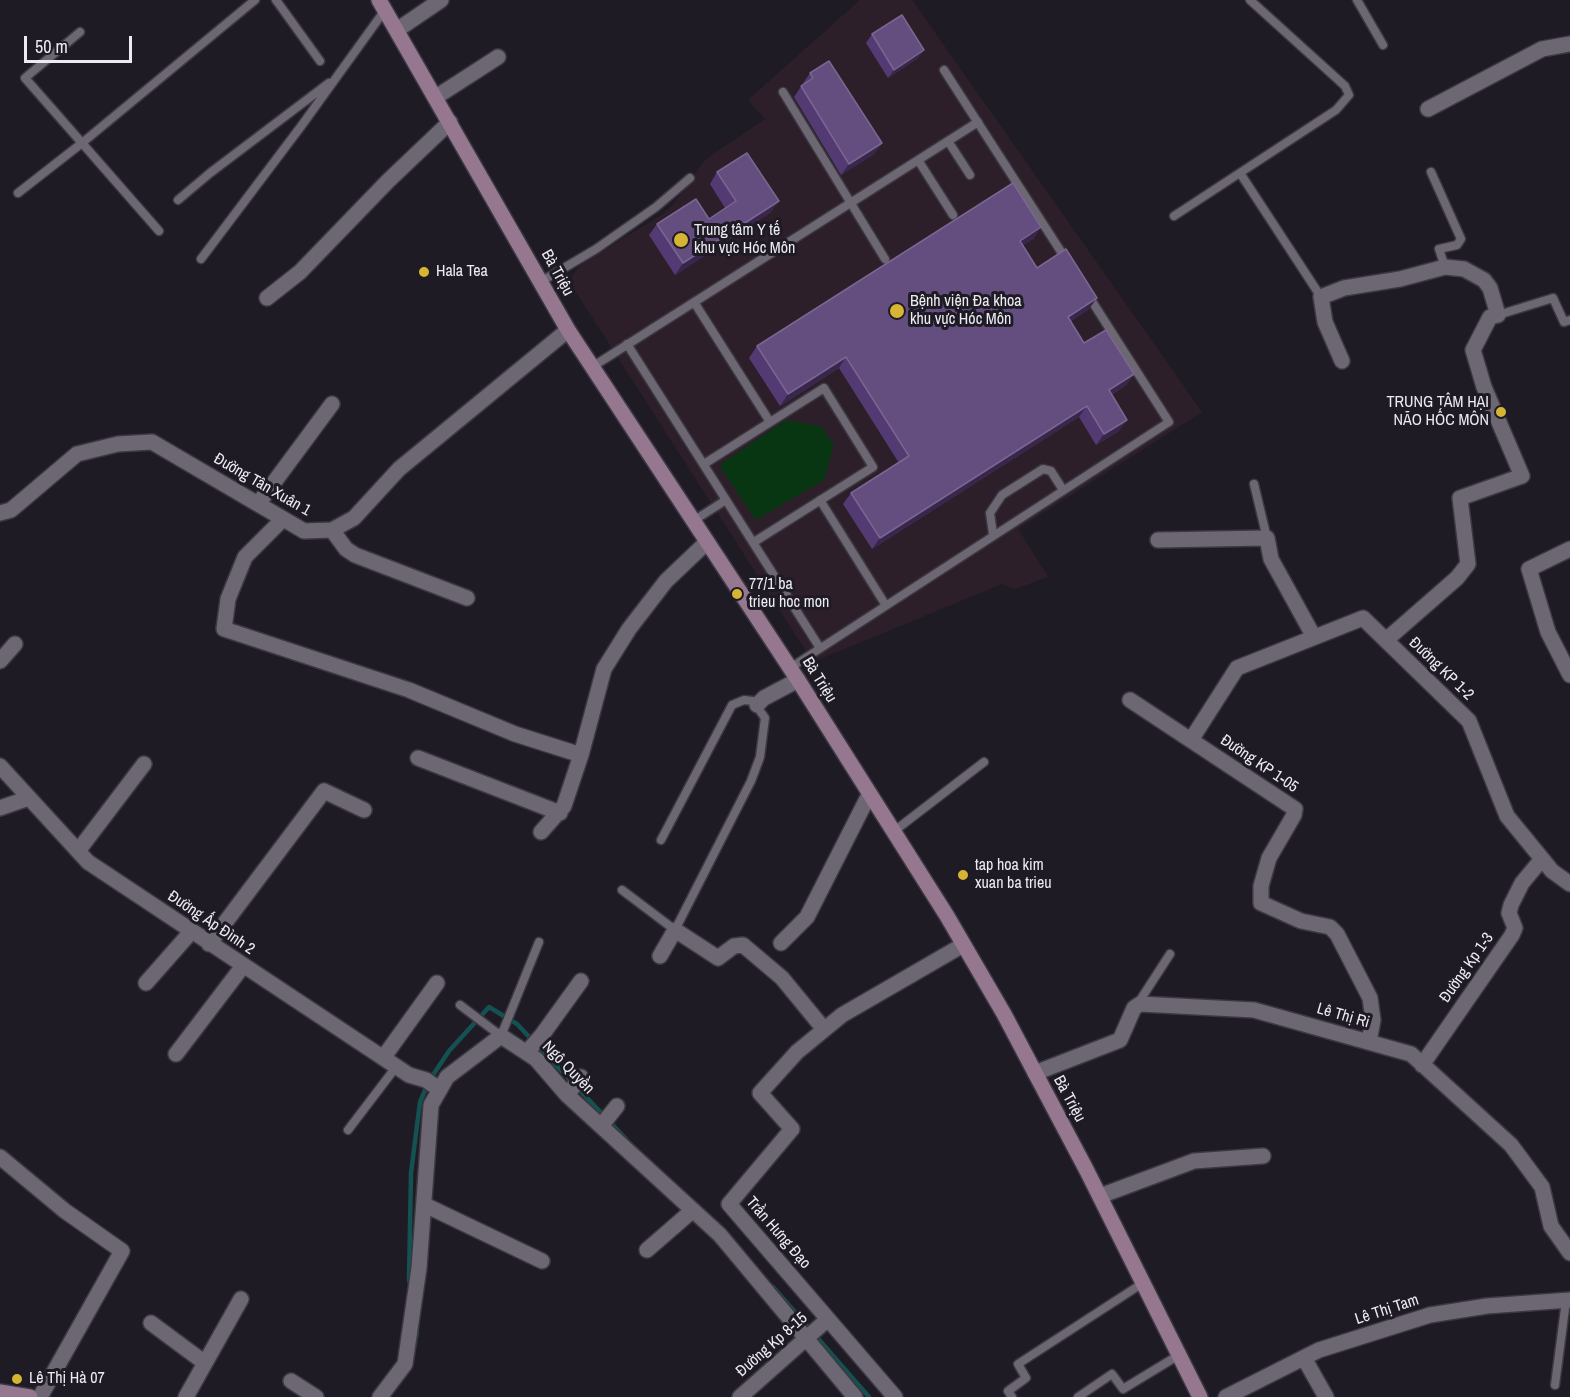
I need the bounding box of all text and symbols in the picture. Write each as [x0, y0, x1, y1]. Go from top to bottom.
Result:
scale bar [27, 24, 135, 62]
text: 50 m [35, 34, 68, 59]
place label: Trung tâm Y tế khu vực Hóc Môn [694, 221, 795, 259]
marker: Trung tâm Y tế khu vực Hóc Môn [672, 231, 690, 249]
street label: Bà Triệu [537, 247, 577, 299]
place label: Hala Tea [436, 262, 488, 282]
marker: Hala Tea [417, 265, 431, 279]
place label: Bệnh viện Đa khoa khu vực Hóc Môn [910, 292, 1022, 330]
marker: Bệnh viện Đa khoa khu vực Hóc Môn [888, 302, 906, 320]
place label: TRUNG TÂM HẠI NÃO HỐC MÔN [1386, 393, 1489, 431]
marker: TRUNG TÂM HẠI NÃO HỐC MÔN [1494, 405, 1508, 419]
street label: Đường Tân Xuân 1 [210, 449, 314, 521]
place label: 77/1 ba trieu hoc mon [749, 575, 829, 613]
marker: 77/1 ba trieu hoc mon [730, 587, 744, 601]
street label: Đường KP 1-2 [1405, 633, 1477, 705]
street label: Bà Triệu [798, 654, 840, 706]
street label: Đường KP 1-05 [1216, 731, 1302, 797]
place label: tap hoa kim xuan ba trieu [975, 856, 1052, 894]
marker: tap hoa kim xuan ba trieu [956, 868, 970, 882]
street label: Đường Ấp Đình 2 [164, 887, 258, 959]
street label: Đường Kp 1-3 [1436, 929, 1498, 1007]
street label: Lê Thị Ri [1314, 999, 1372, 1033]
street label: Ngô Quyền [538, 1037, 598, 1099]
street label: Bà Triệu [1049, 1072, 1089, 1126]
street label: Trần Hưng Đạo [741, 1193, 815, 1273]
street label: Lê Thị Tam [1353, 1291, 1421, 1329]
street label: Đường Kp 8-15 [732, 1309, 812, 1381]
place label: Lê Thị Hà 07 [29, 1369, 105, 1389]
marker: Lê Thị Hà 07 [10, 1372, 24, 1386]

